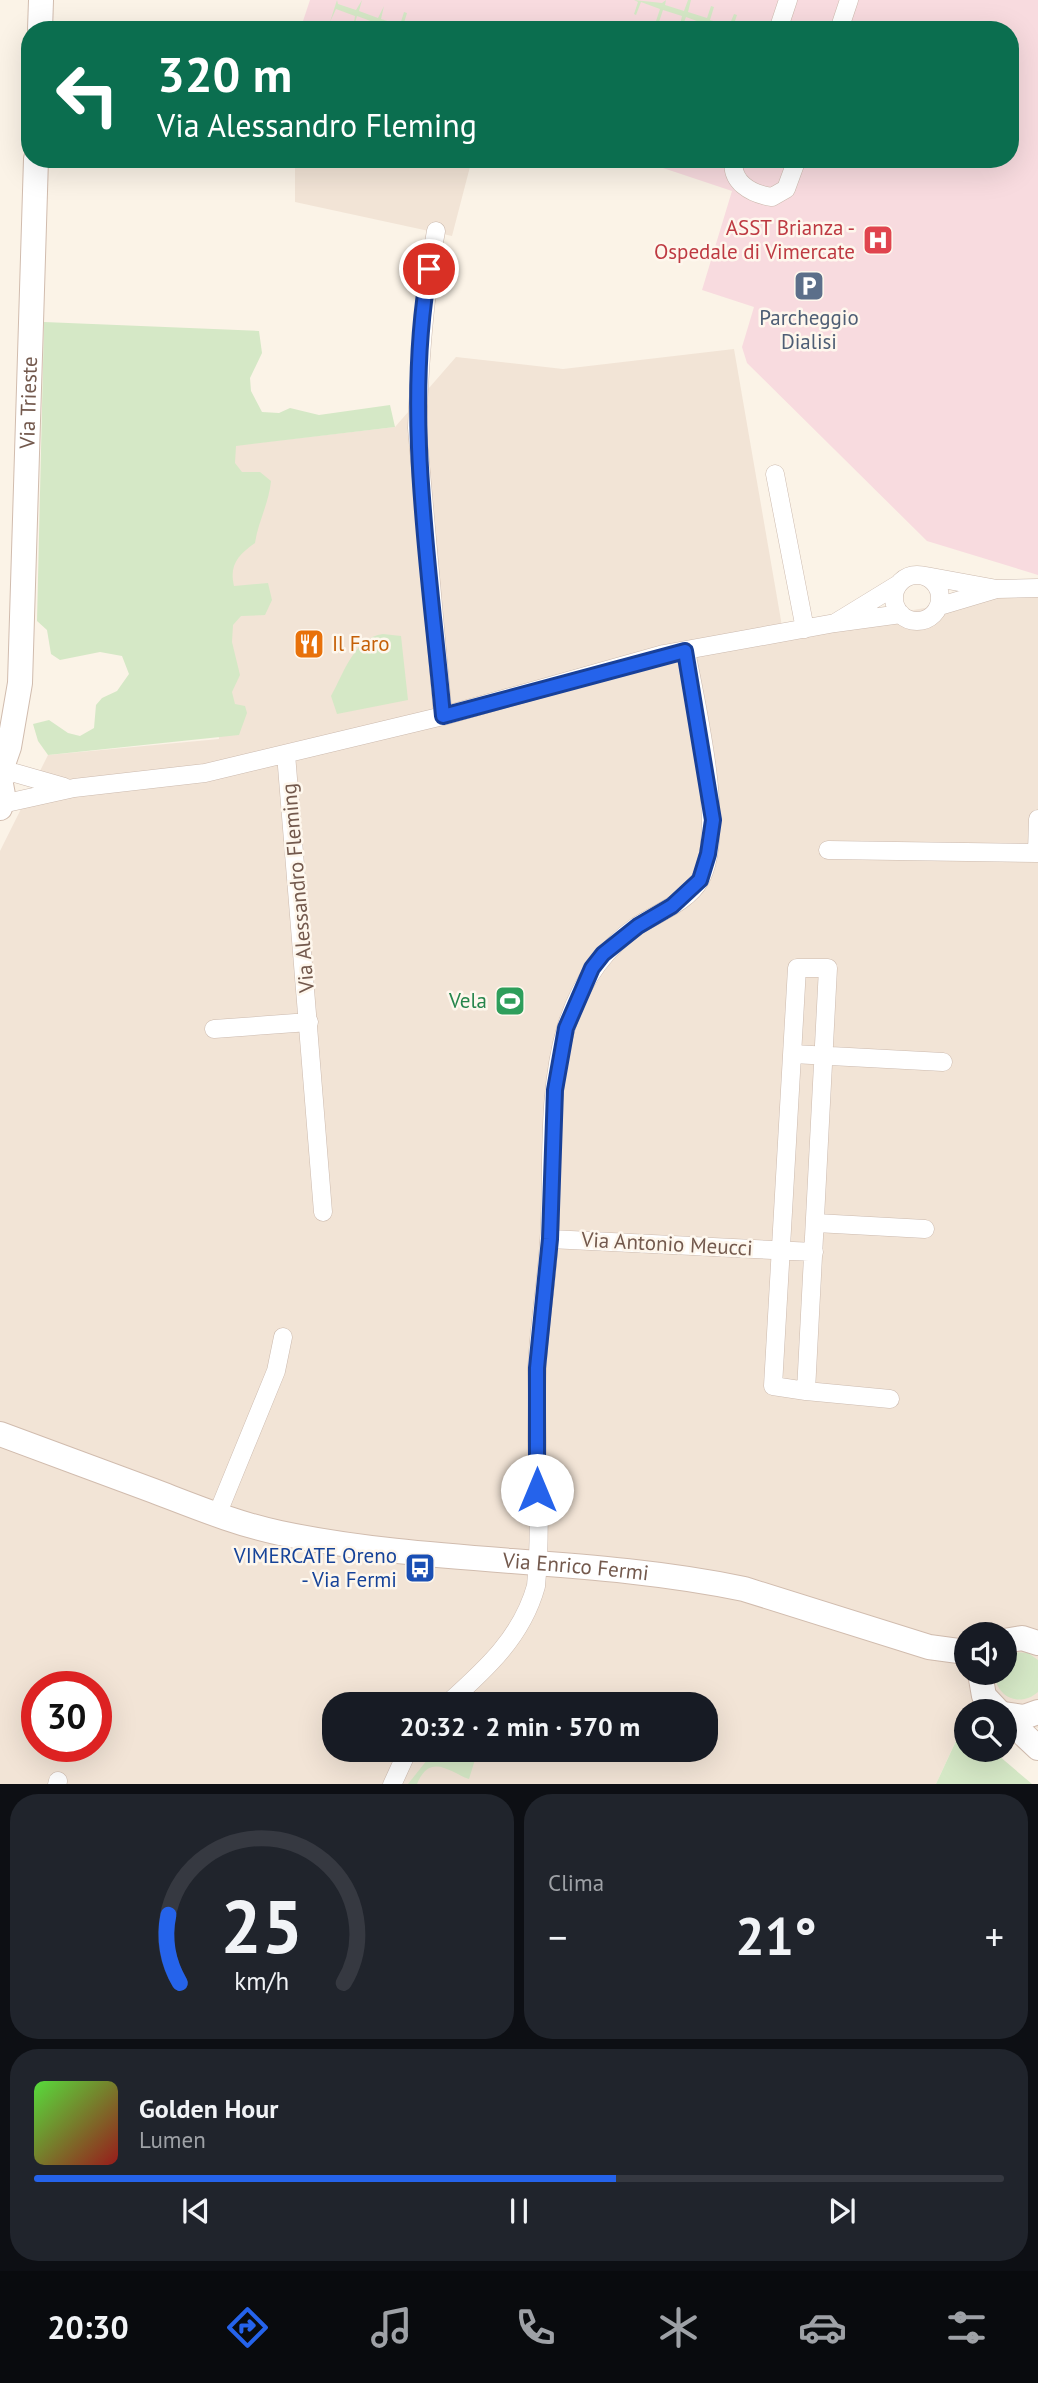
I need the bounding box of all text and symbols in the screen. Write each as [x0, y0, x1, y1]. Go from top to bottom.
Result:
text: 320 m [157, 42, 292, 106]
icon: left [42, 49, 133, 140]
text: Via Alessandro Fleming [157, 104, 477, 146]
place label: ASST Brianza - Ospedale di Vimercate [654, 214, 855, 265]
hospital icon: ASST Brianza - Ospedale di Vimercate [861, 223, 895, 257]
pin [399, 239, 459, 299]
icon: arrive [410, 250, 448, 288]
parking icon: Parcheggio Dialisi [792, 269, 826, 303]
place label: Parcheggio Dialisi [759, 304, 859, 355]
street label: Via Trieste [13, 356, 43, 450]
restaurant icon: Il Faro [292, 627, 326, 661]
place label: Il Faro [332, 630, 390, 657]
street label: Via Alessandro Fleming [275, 782, 320, 995]
sports icon: Vela [493, 984, 527, 1018]
place label: Vela [448, 987, 487, 1014]
street label: Via Antonio Meucci [580, 1225, 753, 1261]
position arrow [500, 1453, 574, 1527]
place label: VIMERCATE Oreno - Via Fermi [233, 1542, 397, 1593]
street label: Via Enrico Fermi [501, 1546, 650, 1586]
bus stop icon: VIMERCATE Oreno - Via Fermi [403, 1551, 437, 1585]
map controls [954, 1622, 1017, 1762]
button: sound [954, 1622, 1017, 1685]
speed limit sign: 30 [21, 1671, 112, 1762]
button: search [954, 1699, 1017, 1762]
text: 20:32 · 2 min · 570 m [400, 1710, 640, 1743]
text: Clima [548, 1868, 604, 1897]
text: 25 [221, 1879, 303, 1973]
text: 21° [735, 1902, 817, 1969]
text: − [548, 1912, 567, 1961]
text: + [985, 1912, 1004, 1961]
text: km/h [235, 1964, 289, 1996]
text: Golden Hour [139, 2092, 278, 2125]
text: Lumen [139, 2125, 206, 2154]
icon: previous [177, 2192, 215, 2230]
icon: pause [500, 2192, 538, 2230]
icon: next [823, 2192, 861, 2230]
icon: directions [223, 2303, 272, 2352]
icon: music [367, 2303, 416, 2352]
icon: phone [511, 2303, 560, 2352]
icon: climate [654, 2303, 703, 2352]
icon: car [798, 2303, 847, 2352]
icon: filters [942, 2303, 991, 2352]
text: 20:30 [47, 2306, 129, 2348]

